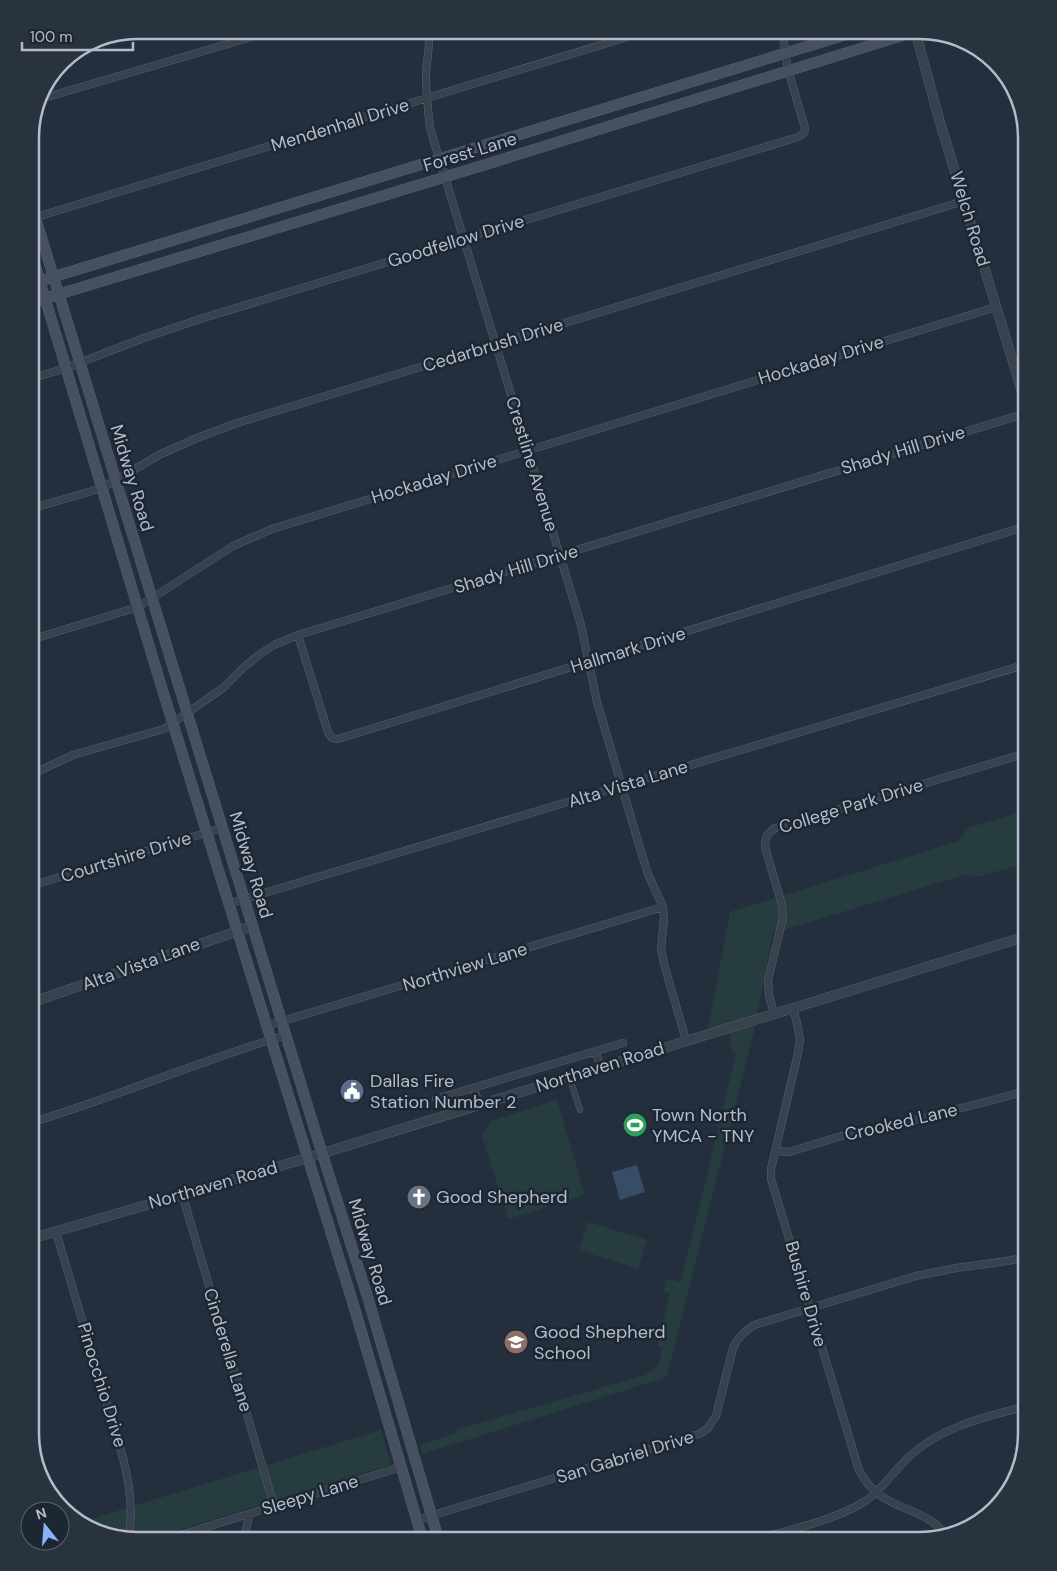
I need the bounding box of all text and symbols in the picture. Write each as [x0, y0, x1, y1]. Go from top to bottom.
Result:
scale bar [22, 20, 134, 52]
text: 100 m [30, 27, 73, 47]
street label: Mendenhall Drive [268, 93, 412, 157]
street label: Forest Lane [420, 126, 520, 178]
street label: Welch Road [944, 169, 996, 269]
street label: Goodfellow Drive [385, 209, 527, 273]
street label: Cedarbrush Drive [420, 312, 566, 378]
street label: Hockaday Drive [755, 329, 887, 391]
street label: Crestline Avenue [500, 394, 564, 534]
street label: Shady Hill Drive [838, 420, 968, 480]
street label: Midway Road [104, 422, 160, 534]
street label: Hockaday Drive [368, 448, 500, 510]
street label: Shady Hill Drive [451, 539, 581, 599]
street label: Hallmark Drive [568, 621, 688, 679]
street label: Alta Vista Lane [565, 754, 691, 814]
street label: College Park Drive [776, 773, 926, 839]
street label: Midway Road [223, 809, 279, 921]
street label: Courtshire Drive [58, 826, 194, 888]
street label: Alta Vista Lane [79, 932, 203, 996]
street label: Northview Lane [400, 937, 530, 997]
street label: Northaven Road [533, 1036, 667, 1098]
place label: Dallas Fire Station Number 2 [370, 1069, 516, 1114]
public building icon: Dallas Fire Station Number 2 [339, 1078, 365, 1104]
street label: Crooked Lane [842, 1097, 960, 1147]
place label: Town North YMCA - TNY [652, 1103, 755, 1148]
sports icon: Town North YMCA - TNY [622, 1112, 648, 1138]
street label: Northaven Road [146, 1155, 280, 1215]
church icon: Good Shepherd [406, 1184, 432, 1210]
place label: Good Shepherd [436, 1185, 568, 1209]
street label: Midway Road [342, 1196, 398, 1308]
street label: Bushire Drive [779, 1238, 833, 1350]
street label: Cinderella Lane [198, 1285, 258, 1415]
street label: Pinocchio Drive [72, 1320, 132, 1450]
place label: Good Shepherd School [534, 1320, 666, 1365]
school or university icon: Good Shepherd School [503, 1329, 529, 1355]
street label: San Gabriel Drive [553, 1425, 697, 1489]
street label: Sleepy Lane [259, 1469, 361, 1521]
north arrow [20, 1501, 70, 1551]
text: N [34, 1503, 49, 1524]

